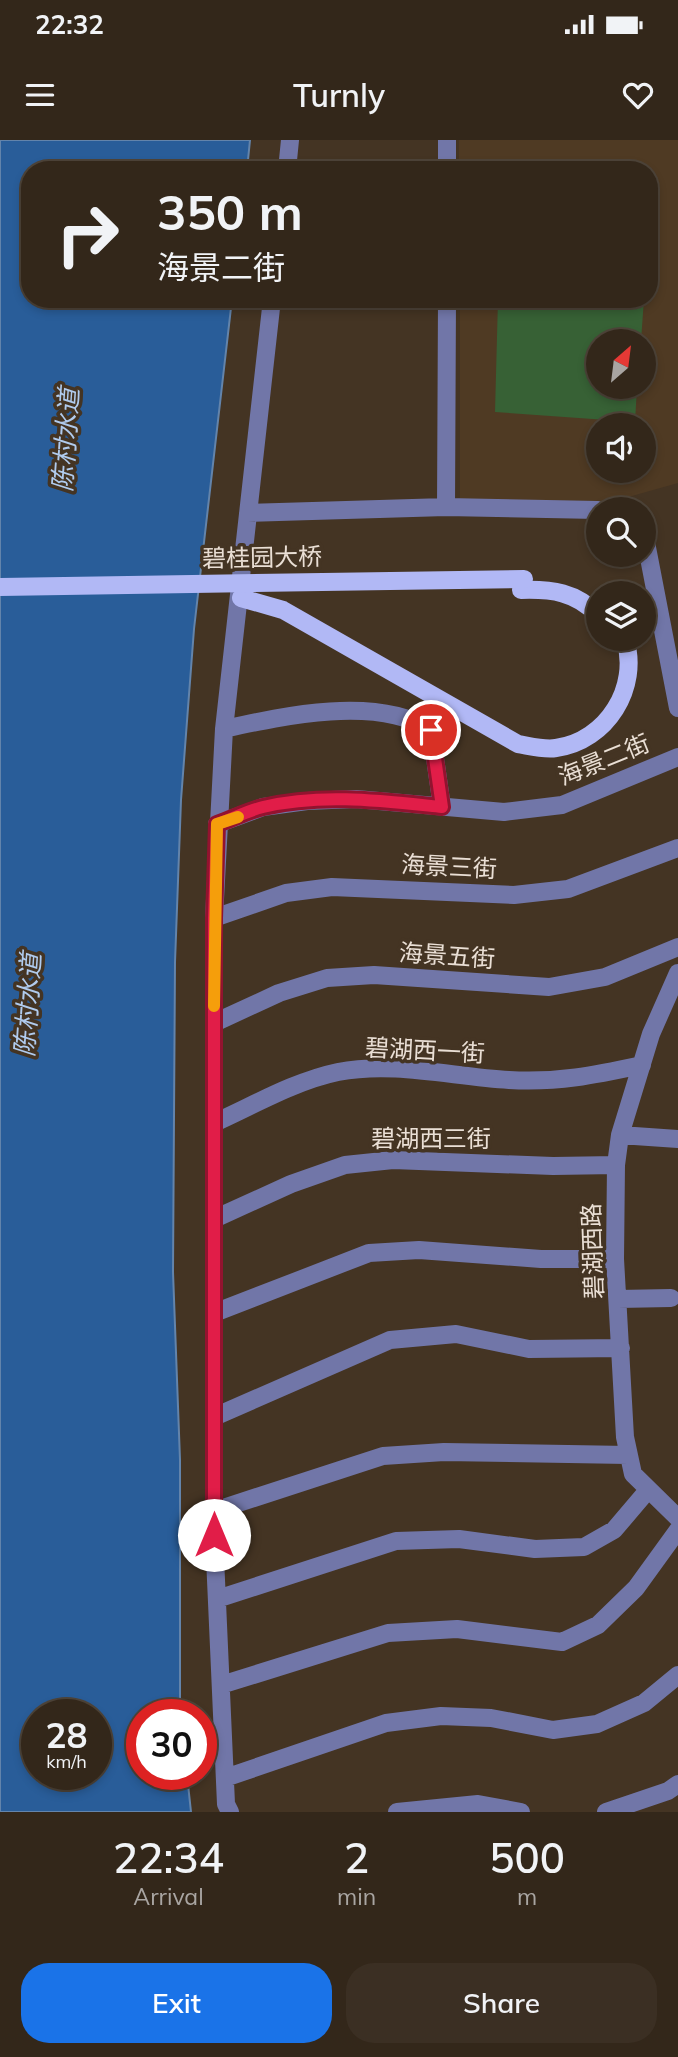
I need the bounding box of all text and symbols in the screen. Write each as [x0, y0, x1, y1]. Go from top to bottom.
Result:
text: 22:32 [35, 8, 104, 41]
text: Turnly [293, 75, 385, 115]
icon: menu [21, 76, 59, 114]
icon: heart [619, 76, 657, 114]
text: 350 m [157, 181, 303, 242]
icon: right [42, 189, 133, 280]
text: 海景二街 [157, 247, 285, 287]
north arrow [586, 329, 656, 399]
map controls [586, 329, 656, 651]
water label: 陈村水道 [45, 383, 86, 493]
button: sound [586, 413, 656, 483]
button: search [586, 497, 656, 567]
street label: 碧桂园大桥 [202, 541, 322, 573]
button: layers [586, 581, 656, 651]
pin [401, 700, 461, 760]
icon: arrive [412, 711, 450, 749]
street label: 海景二街 [554, 727, 654, 791]
street label: 海景三街 [400, 849, 498, 883]
street label: 海景五街 [398, 937, 496, 973]
water label: 陈村水道 [7, 948, 48, 1058]
street label: 碧湖西一街 [364, 1032, 486, 1068]
street label: 碧湖西三街 [371, 1123, 491, 1153]
street label: 碧湖西路 [575, 1203, 609, 1300]
position arrow [177, 1498, 251, 1572]
speed limit sign: 30 [126, 1699, 217, 1790]
text: 28 [45, 1713, 88, 1757]
text: km/h [46, 1750, 87, 1773]
text: 22:34 [113, 1831, 224, 1884]
text: 2 [344, 1831, 369, 1884]
text: 500 [489, 1831, 565, 1884]
text: Arrival [133, 1882, 204, 1911]
text: min [337, 1882, 376, 1911]
text: m [517, 1882, 537, 1911]
button: Exit [21, 1963, 332, 2043]
button: Share [346, 1963, 657, 2043]

